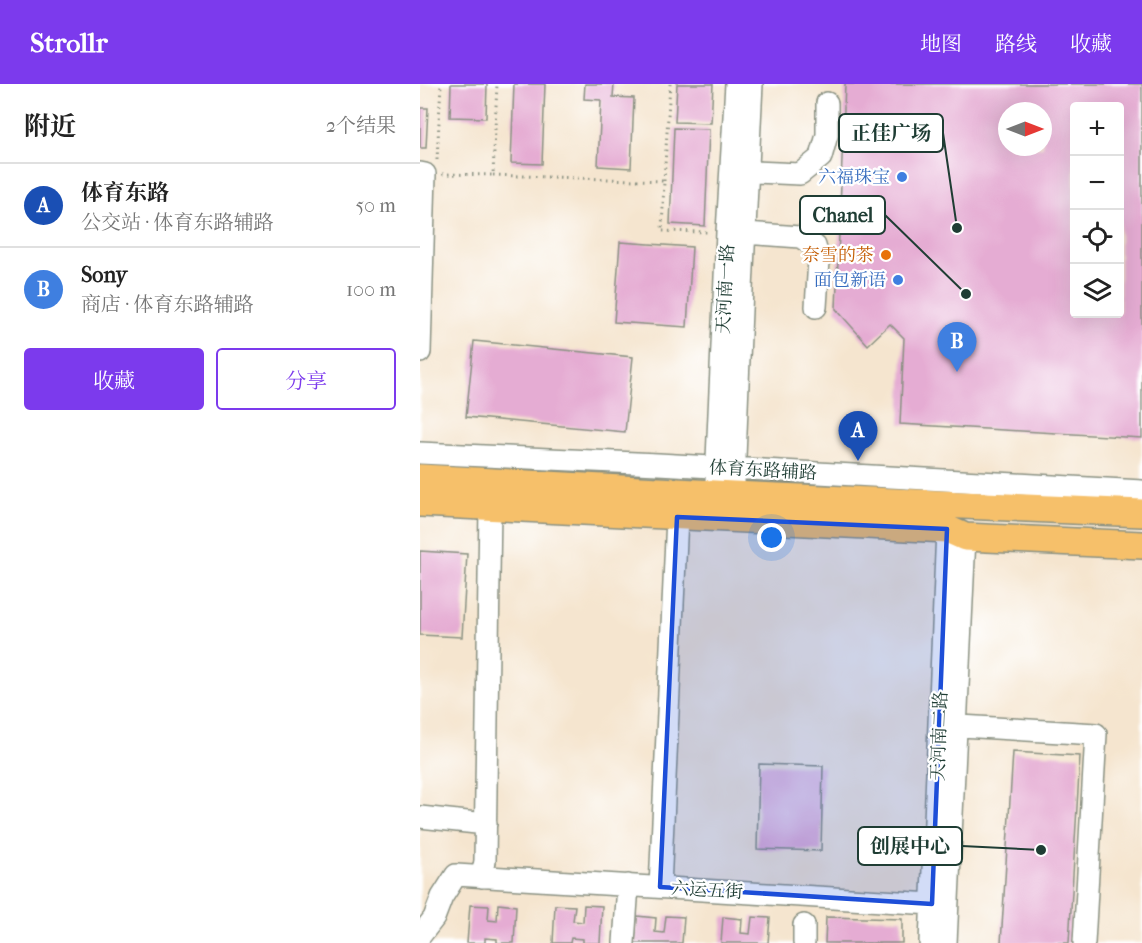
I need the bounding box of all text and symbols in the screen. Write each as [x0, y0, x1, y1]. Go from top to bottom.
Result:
text: Strollr [30, 26, 108, 59]
text: 地图 [920, 32, 962, 56]
text: 路线 [995, 32, 1037, 56]
text: 收藏 [1070, 32, 1112, 56]
north arrow [998, 102, 1052, 156]
map controls [1070, 102, 1124, 318]
button: + [1070, 102, 1124, 156]
text: 附近 [24, 111, 76, 142]
text: 2个结果 [326, 114, 396, 137]
callout: 正佳广场 [839, 114, 943, 152]
text: 正佳广场 [851, 122, 931, 145]
button: − [1070, 156, 1124, 210]
place label: 六福珠宝 [818, 167, 890, 188]
marker: 六福珠宝 [895, 170, 909, 184]
text: 体育东路 [81, 180, 169, 206]
text: A [37, 194, 50, 217]
text: 50 m [355, 194, 396, 217]
callout: Chanel [800, 196, 885, 234]
text: Chanel [813, 204, 874, 227]
button: locate [1070, 210, 1124, 264]
text: 公交站 · 体育东路辅路 [81, 211, 274, 234]
street label: 天河南一路 [713, 244, 738, 335]
place label: 奈雪的茶 [802, 245, 874, 266]
marker: 奈雪的茶 [879, 248, 893, 262]
text: Sony [81, 262, 127, 288]
button: layers [1070, 264, 1124, 318]
place label: 面包新语 [814, 270, 886, 291]
marker: 面包新语 [891, 273, 905, 287]
text: B [37, 278, 50, 301]
text: 100 m [346, 278, 396, 301]
text: 商店 · 体育东路辅路 [81, 293, 254, 316]
pin: B [938, 322, 976, 372]
button: 收藏 [24, 348, 204, 410]
button: 分享 [216, 348, 396, 410]
pin: A [838, 412, 878, 461]
street label: 体育东路辅路 [708, 457, 817, 484]
your location [757, 523, 786, 552]
street label: 天河南二路 [927, 691, 952, 781]
callout: 创展中心 [858, 827, 962, 865]
text: 创展中心 [870, 835, 950, 858]
street label: 六运五街 [670, 878, 743, 903]

